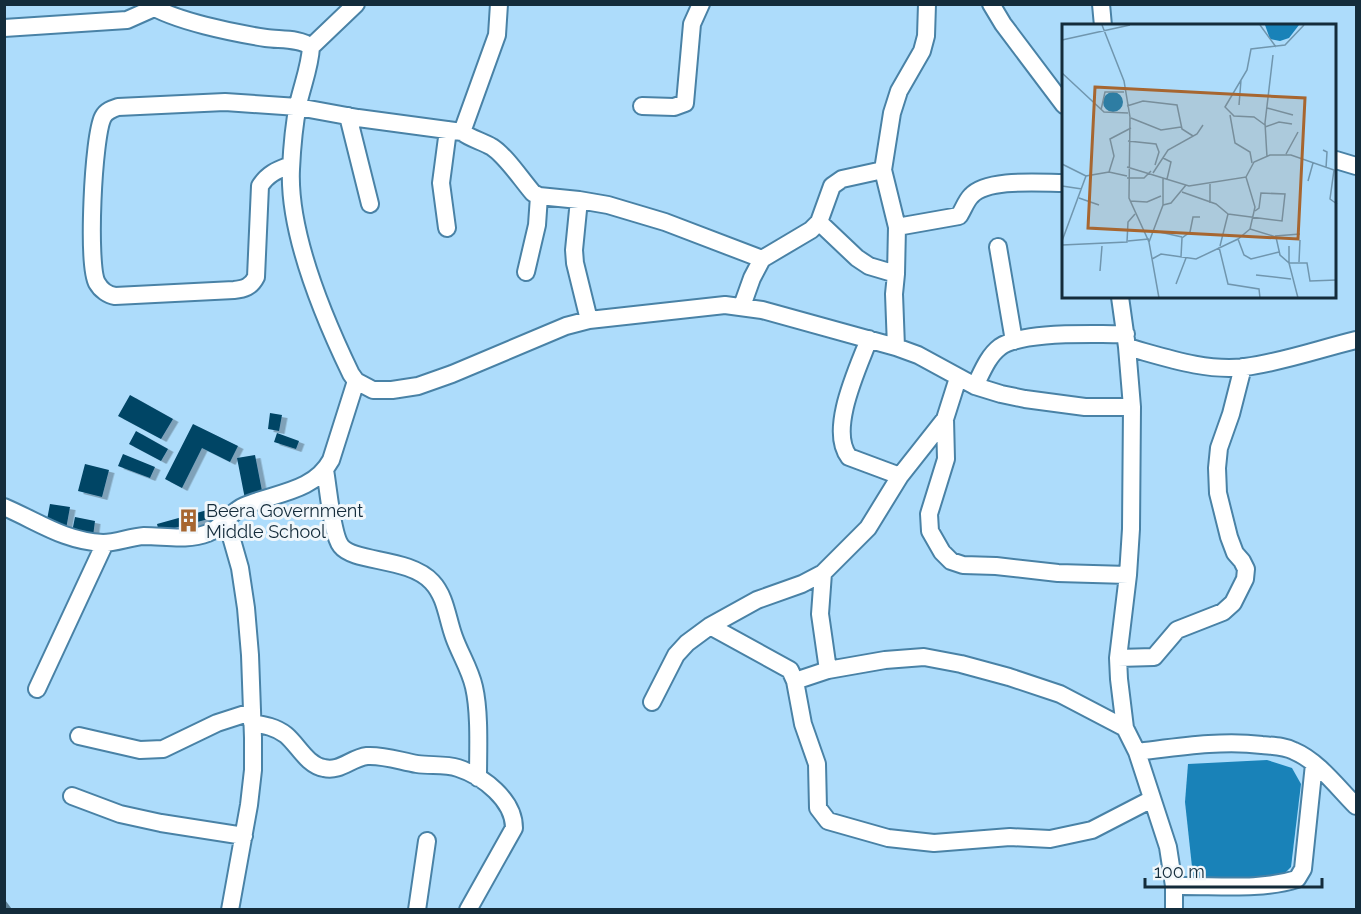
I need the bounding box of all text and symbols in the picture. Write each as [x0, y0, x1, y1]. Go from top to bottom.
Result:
inset map [1062, 24, 1337, 298]
place label: Beera Government Middle School [206, 500, 363, 542]
building icon: Beera Government Middle School [175, 507, 201, 533]
scale bar [1145, 851, 1322, 889]
text: 100 m [1154, 861, 1205, 882]

